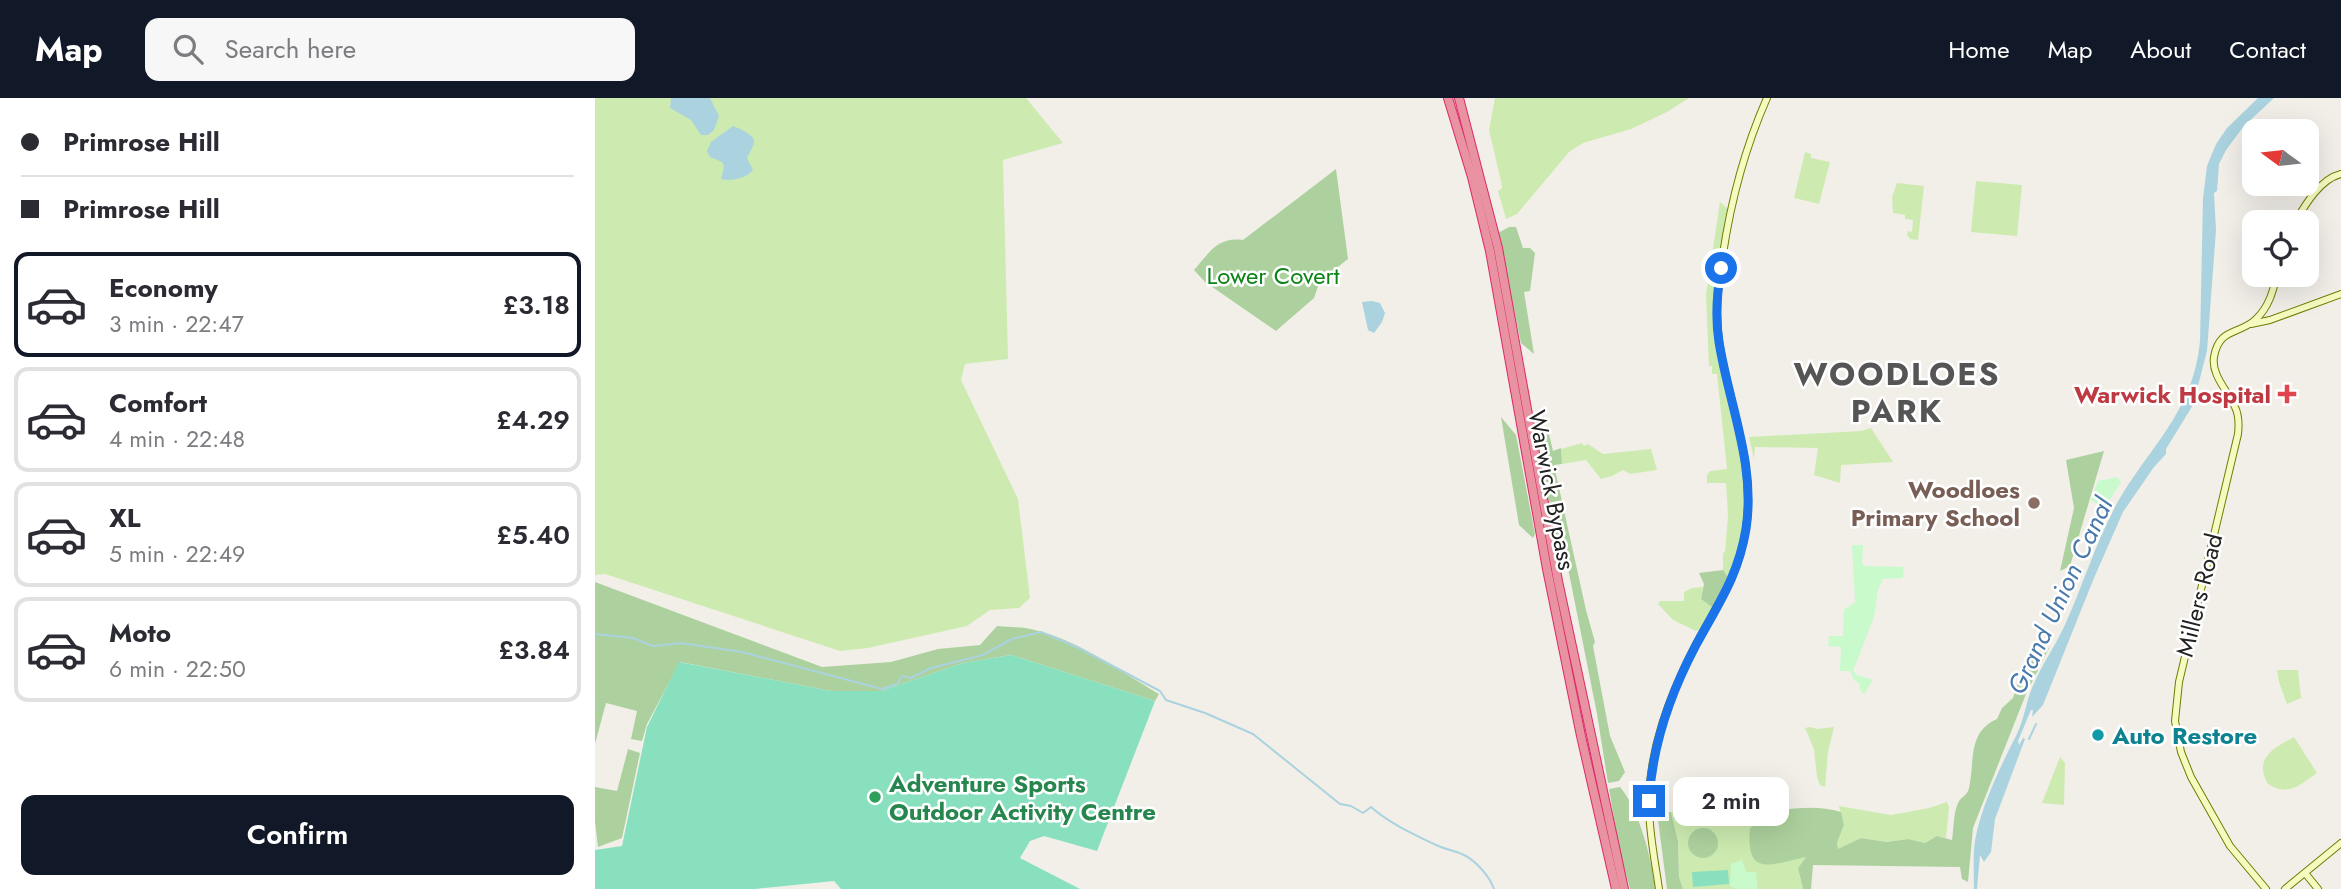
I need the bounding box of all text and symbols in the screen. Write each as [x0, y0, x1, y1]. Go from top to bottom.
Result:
search box [145, 18, 635, 81]
text: Map [35, 26, 103, 73]
icon: search [169, 30, 207, 68]
text: Search here [225, 30, 356, 68]
text: Home [1948, 32, 2010, 67]
text: Map [2048, 32, 2092, 67]
text: About [2130, 32, 2191, 67]
text: Contact [2229, 32, 2306, 67]
north arrow [2242, 119, 2319, 196]
map controls [2242, 119, 2319, 287]
text: Primrose Hill [63, 123, 220, 161]
text: Primrose Hill [63, 190, 220, 228]
button: locate [2242, 210, 2319, 287]
route start [1705, 252, 1737, 284]
park label: Lower Covert [1206, 258, 1340, 293]
text: Economy [109, 269, 218, 307]
icon: car [25, 273, 88, 336]
text: £3.18 [503, 286, 570, 324]
text: 3 min · 22:47 [109, 307, 244, 341]
district label: WOODLOES PARK [1793, 351, 2001, 434]
place label: Warwick Hospital [2074, 377, 2271, 412]
text: Comfort [109, 384, 207, 422]
marker: Warwick Hospital [2277, 384, 2297, 404]
icon: car [25, 388, 88, 451]
text: £4.29 [496, 401, 570, 439]
street label: Warwick Bypass [1519, 407, 1585, 573]
text: 4 min · 22:48 [109, 422, 245, 456]
place label: Woodloes Primary School [1851, 472, 2020, 535]
water label: Grand Union Canal [1998, 490, 2123, 701]
marker: Woodloes Primary School [2026, 495, 2042, 511]
text: XL [109, 499, 141, 537]
icon: car [25, 503, 88, 566]
text: £5.40 [496, 516, 570, 554]
street label: Millers Road [2167, 530, 2231, 660]
text: 5 min · 22:49 [109, 537, 245, 571]
text: Moto [109, 614, 171, 652]
icon: car [25, 618, 88, 681]
text: £3.84 [498, 631, 570, 669]
text: 6 min · 22:50 [109, 652, 246, 686]
place label: Auto Restore [2111, 718, 2257, 753]
marker: Auto Restore [2090, 727, 2106, 743]
place label: Adventure Sports Outdoor Activity Centre [888, 766, 1156, 829]
callout: 2 min [1673, 776, 1789, 826]
text: 2 min [1701, 784, 1761, 818]
route end [1633, 785, 1665, 817]
marker: Adventure Sports Outdoor Activity Centre [867, 789, 883, 805]
button: Confirm [21, 795, 574, 875]

